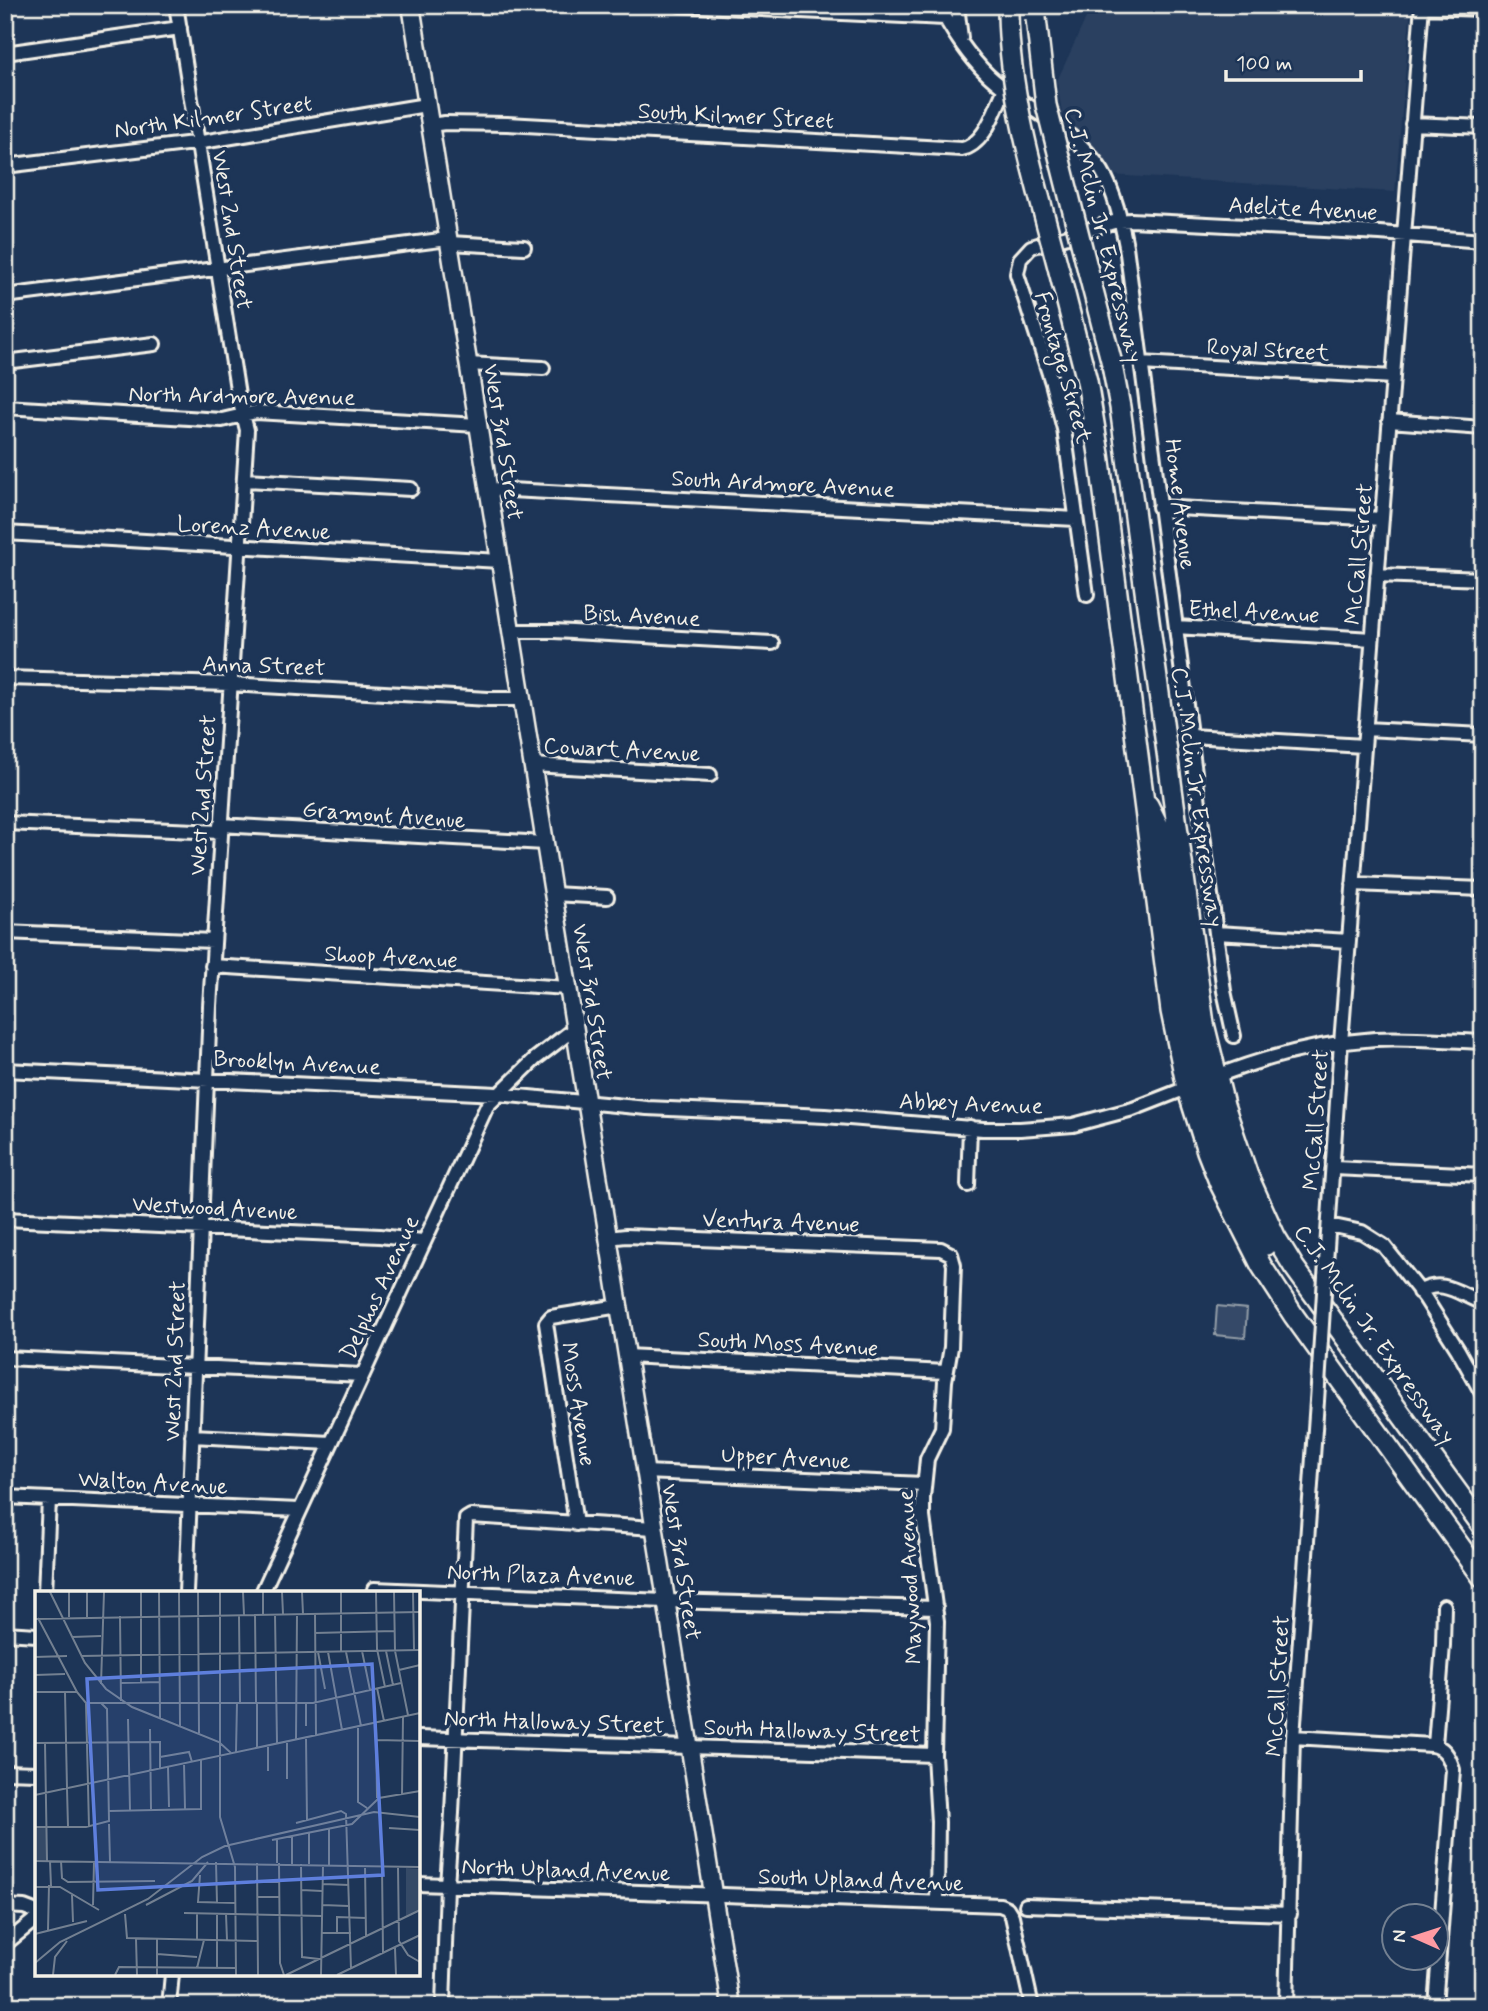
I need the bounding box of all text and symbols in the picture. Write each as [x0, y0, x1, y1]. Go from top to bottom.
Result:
scale bar [1226, 38, 1360, 82]
text: 100 m [1236, 50, 1292, 78]
street label: North Kilmer Street [112, 89, 314, 147]
street label: South Kilmer Street [637, 97, 835, 137]
street label: C.J. Mclin Jr. Expressway [1056, 105, 1148, 366]
street label: West 2nd Street [204, 148, 258, 312]
street label: Adelite Avenue [1228, 191, 1378, 229]
street label: Frontage Street [1024, 288, 1098, 448]
street label: Royal Street [1206, 333, 1331, 369]
street label: West 3rd Street [475, 362, 529, 523]
street label: North Ardmore Avenue [128, 380, 356, 414]
street label: Home Avenue [1156, 437, 1202, 572]
street label: South Ardmore Avenue [670, 464, 895, 506]
street label: McCall Street [1339, 482, 1381, 626]
street label: Lorenz Avenue [176, 510, 332, 548]
street label: Ethel Avenue [1187, 595, 1320, 631]
street label: Bish Avenue [583, 599, 701, 635]
street label: Anna Street [202, 650, 326, 684]
street label: C.J. Mclin Jr. Expressway [1163, 665, 1229, 929]
street label: West 2nd Street [183, 714, 225, 877]
street label: Cowart Avenue [543, 732, 701, 770]
street label: Gramont Avenue [301, 795, 467, 837]
street label: West 3rd Street [564, 922, 618, 1083]
street label: Shoop Avenue [323, 940, 458, 976]
street label: Brooklyn Avenue [212, 1045, 381, 1083]
street label: McCall Street [1297, 1048, 1337, 1192]
street label: Abbey Avenue [898, 1087, 1044, 1123]
street label: Westwood Avenue [131, 1190, 299, 1228]
street label: Ventura Avenue [702, 1205, 860, 1241]
street label: Delphos Avenue [334, 1211, 427, 1365]
street label: C.J. Mclin Jr. Expressway [1286, 1219, 1461, 1451]
street label: West 2nd Street [158, 1280, 194, 1442]
street label: South Moss Avenue [697, 1325, 879, 1365]
street label: Moss Avenue [552, 1340, 602, 1468]
street label: Upper Avenue [720, 1441, 852, 1477]
street label: Walton Avenue [77, 1465, 229, 1503]
street label: West 3rd Street [653, 1482, 707, 1643]
street label: Maywood Avenue [891, 1489, 931, 1665]
street label: North Plaza Avenue [446, 1558, 636, 1594]
inset map [35, 1591, 420, 1976]
street label: McCall Street [1260, 1614, 1298, 1758]
street label: North Halloway Street [443, 1704, 665, 1742]
street label: South Halloway Street [703, 1713, 921, 1751]
street label: North Upland Avenue [461, 1852, 671, 1890]
street label: South Upland Avenue [758, 1862, 964, 1900]
north arrow [1380, 1902, 1450, 1972]
text: N [1387, 1929, 1412, 1943]

